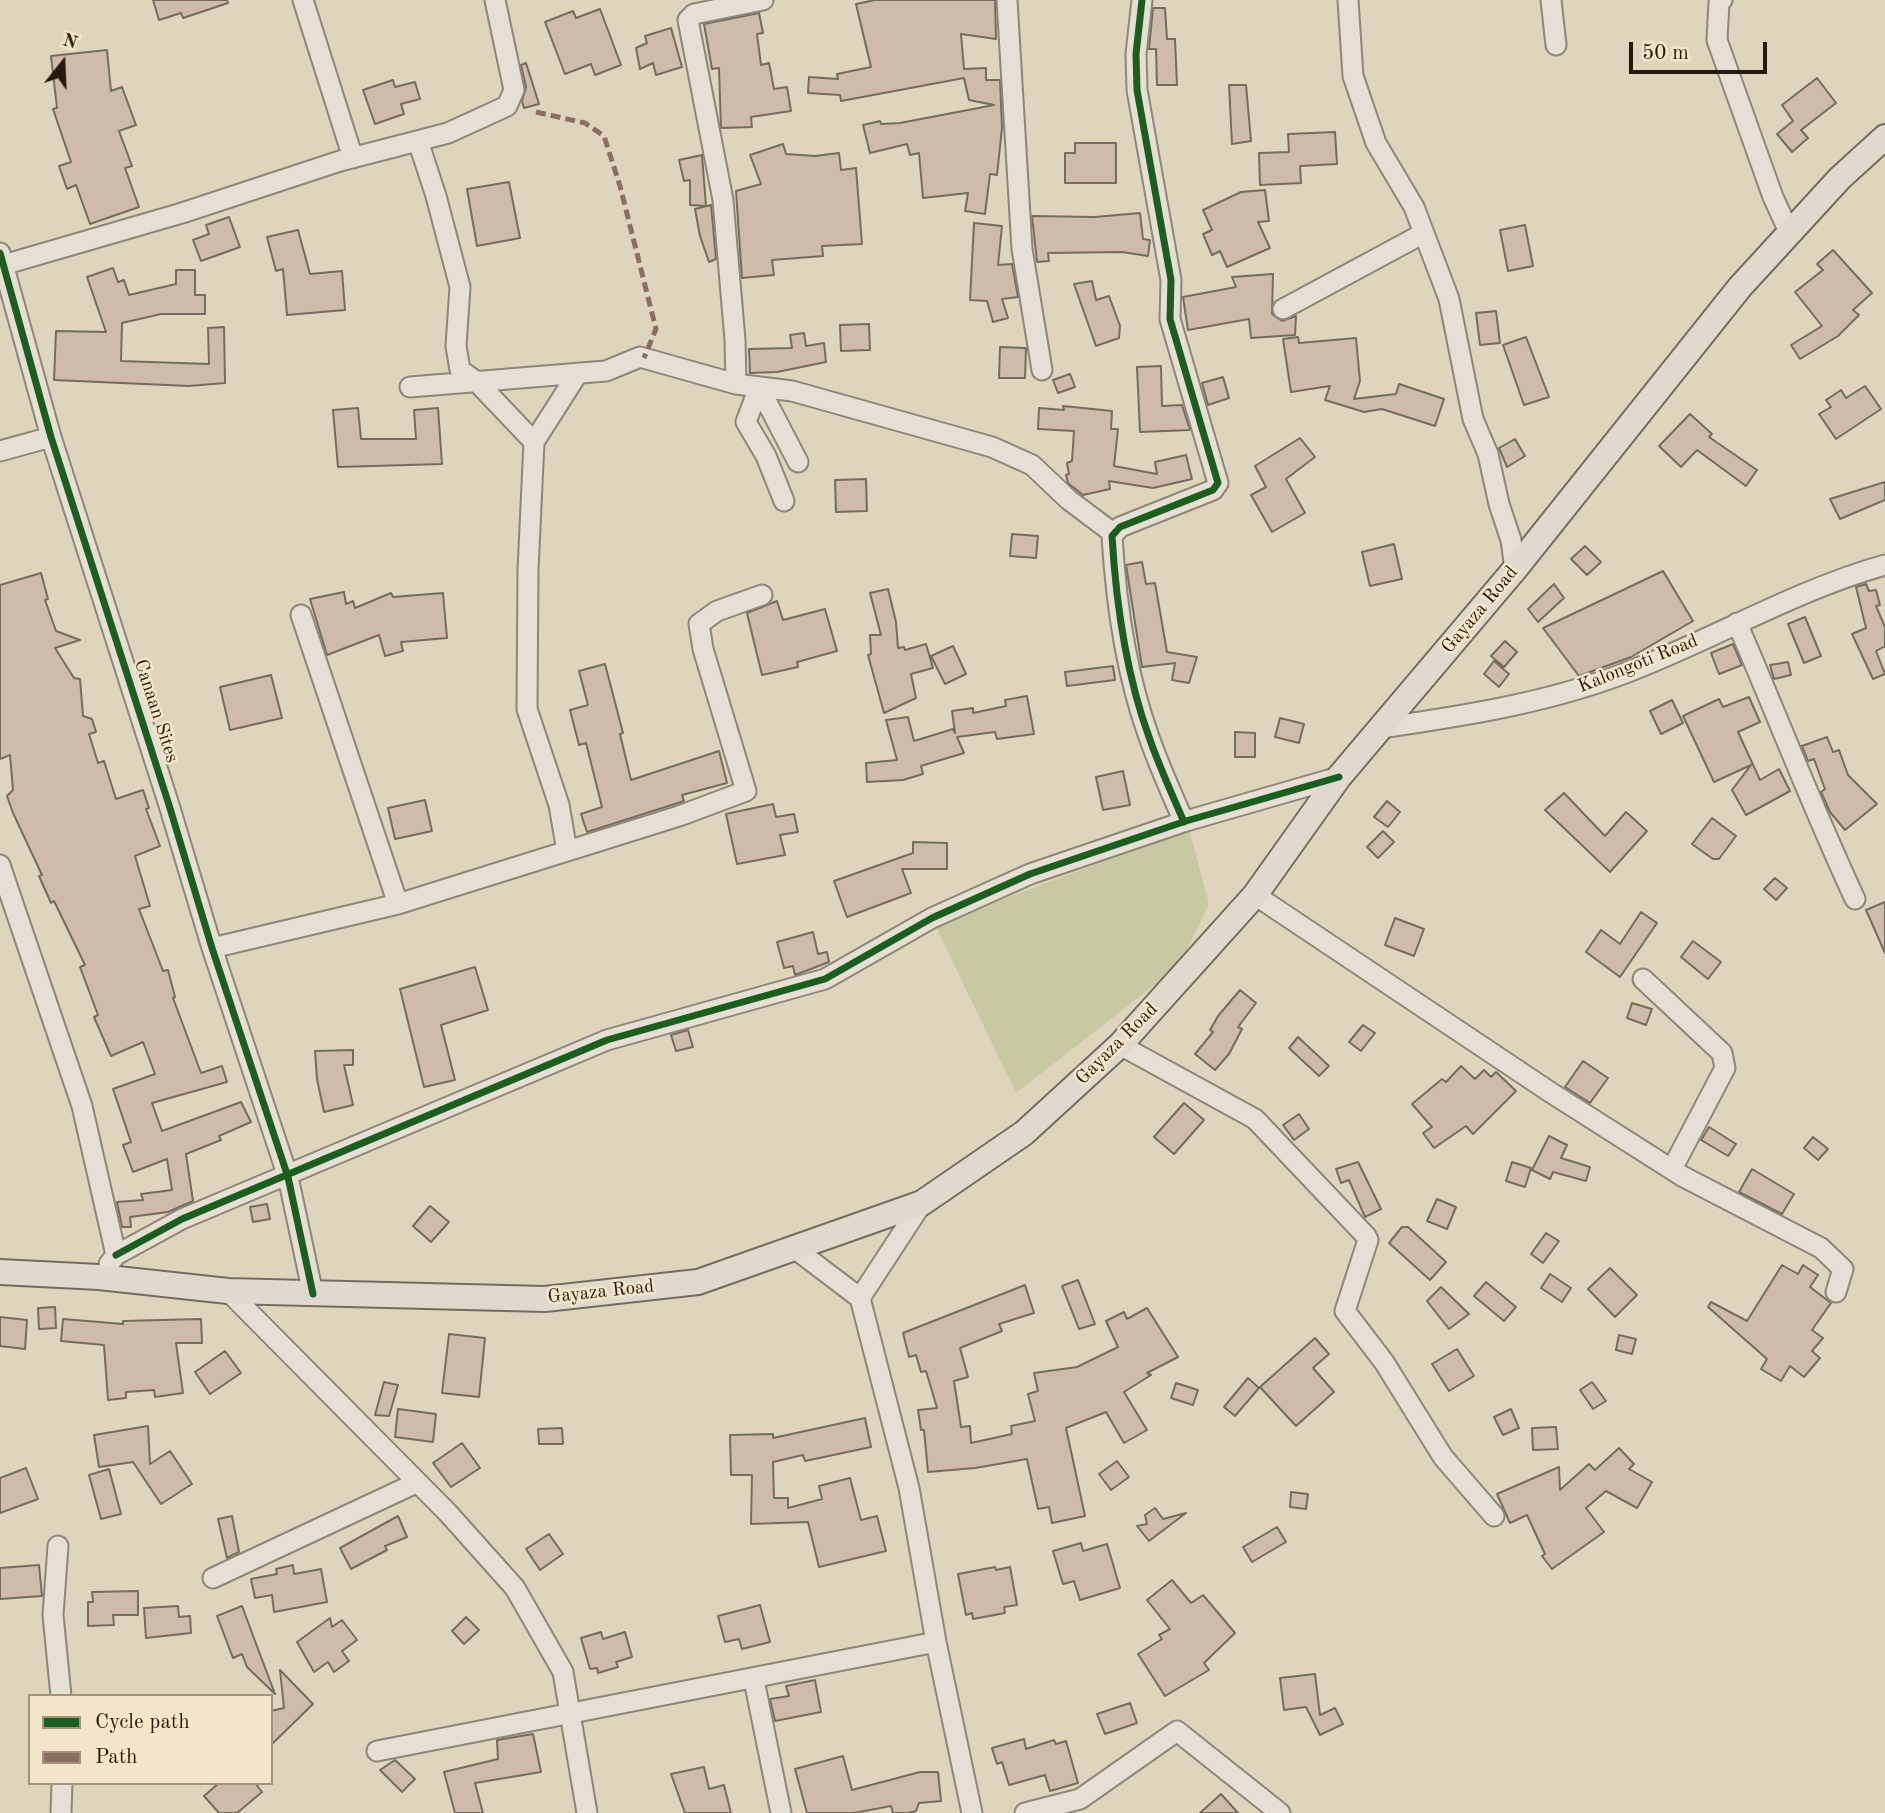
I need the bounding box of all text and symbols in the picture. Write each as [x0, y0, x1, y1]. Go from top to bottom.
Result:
north arrow [28, 28, 98, 98]
scale bar [1633, 28, 1771, 72]
text: N [60, 31, 79, 54]
text: 50 m [1642, 43, 1689, 64]
street label: Gayaza Road [1437, 562, 1523, 658]
street label: Kalongoti Road [1575, 630, 1701, 698]
street label: Canaan Sites [129, 656, 183, 766]
street label: Gayaza Road [1071, 998, 1163, 1090]
street label: Gayaza Road [547, 1275, 655, 1309]
legend [28, 1694, 273, 1785]
text: Cycle path [95, 1712, 190, 1733]
text: Path [95, 1747, 138, 1768]

